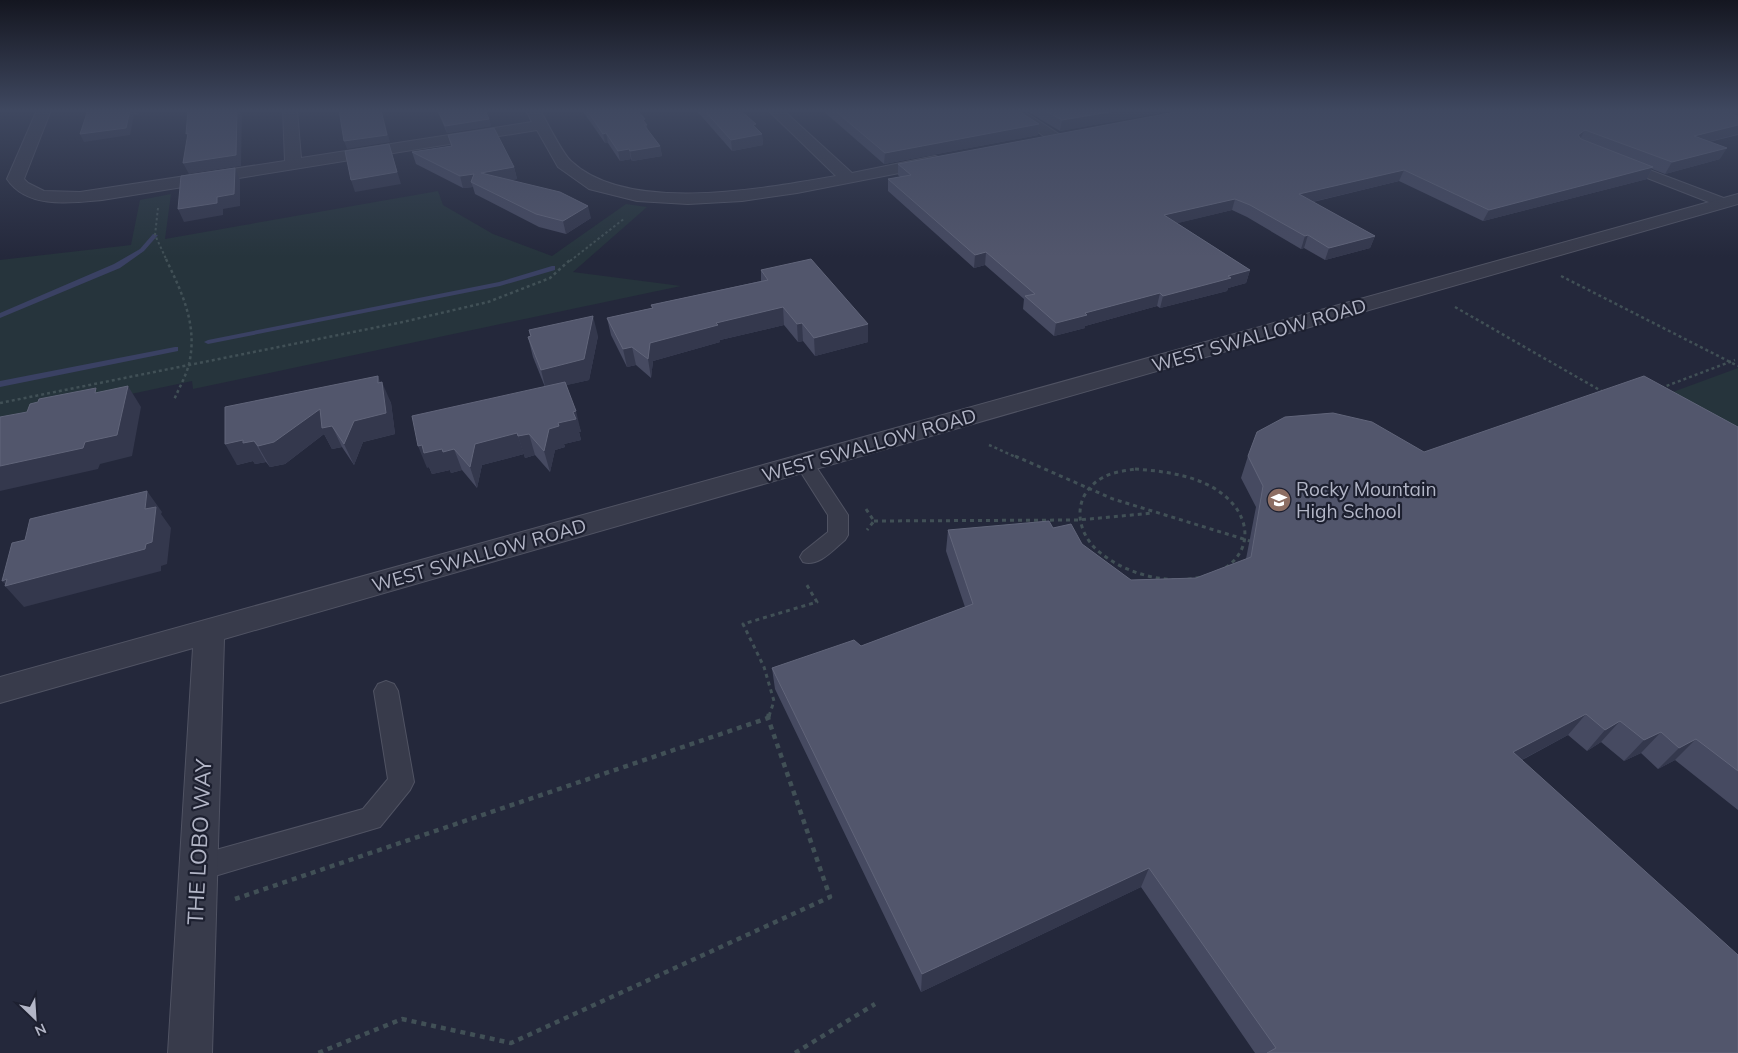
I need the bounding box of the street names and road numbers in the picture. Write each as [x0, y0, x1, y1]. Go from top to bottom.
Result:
street label: WEST SWALLOW ROAD [1149, 293, 1369, 377]
street label: WEST SWALLOW ROAD [759, 403, 979, 487]
street label: WEST SWALLOW ROAD [369, 513, 589, 597]
street label: THE LOBO WAY [181, 758, 217, 926]

